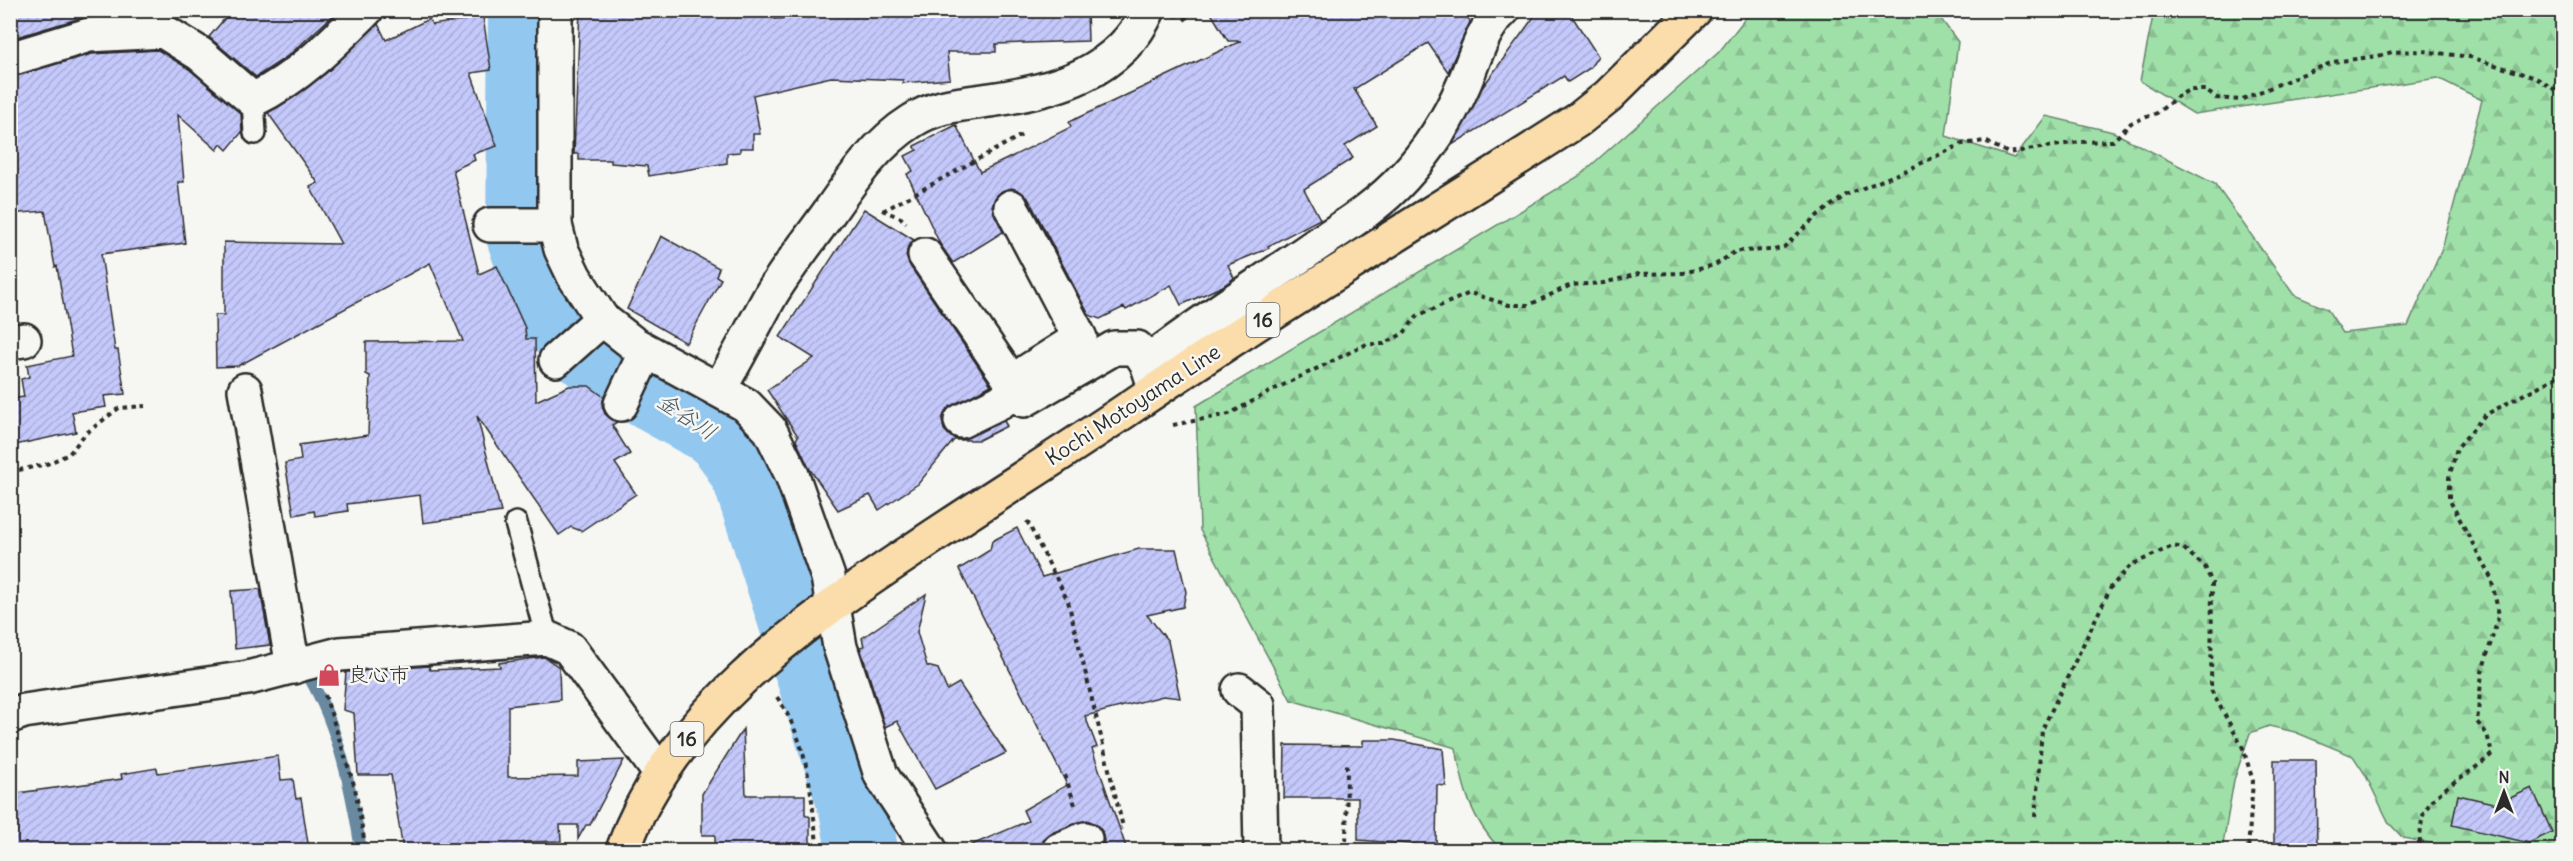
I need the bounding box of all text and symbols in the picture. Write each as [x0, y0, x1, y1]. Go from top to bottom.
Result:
road number: 16 [1246, 303, 1280, 337]
street label: Kochi Motoyama Line [1040, 338, 1225, 471]
water label: 金谷川 [652, 386, 722, 446]
place label: 良心市 [347, 661, 410, 688]
shop icon: 良心市 [316, 662, 342, 688]
road number: 16 [670, 722, 704, 756]
north arrow [2474, 762, 2534, 822]
text: N [2498, 767, 2510, 787]

